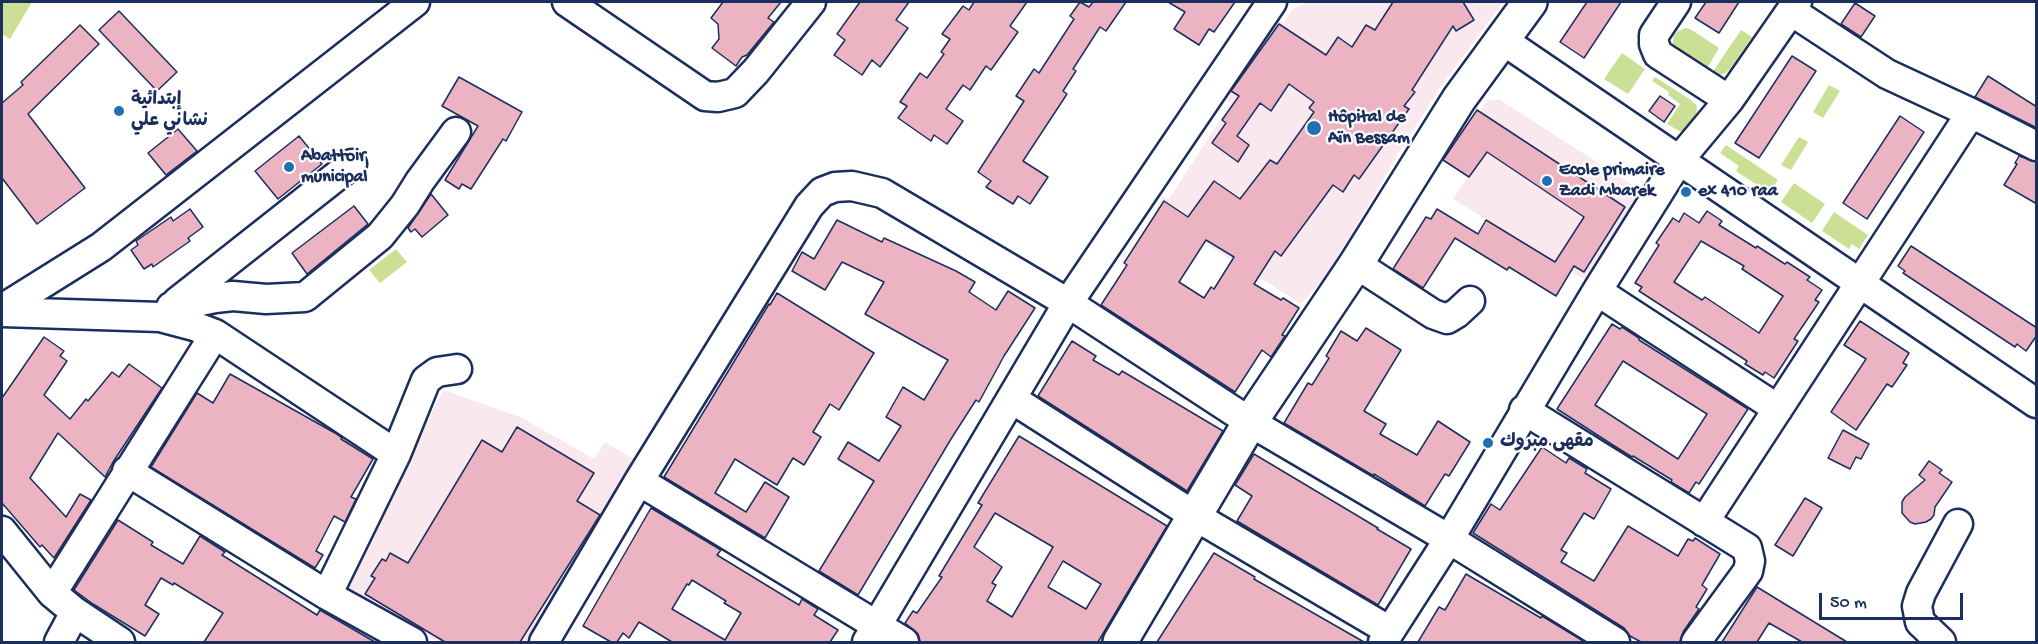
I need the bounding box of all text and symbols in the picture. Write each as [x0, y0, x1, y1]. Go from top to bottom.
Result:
place label: إبتدائية نشاني علي [131, 90, 208, 132]
marker: إبتدائية نشاني علي [112, 104, 126, 118]
place label: Hôpital de Aïn Bessam [1328, 107, 1410, 150]
marker: Hôpital de Aïn Bessam [1305, 119, 1323, 137]
place label: Abattoir municipal [301, 146, 368, 188]
marker: Abattoir municipal [282, 160, 296, 174]
place label: Ecole primaire Zadi Mbarek [1559, 160, 1665, 202]
marker: Ecole primaire Zadi Mbarek [1540, 174, 1554, 188]
place label: ex 410 raa [1698, 181, 1778, 203]
marker: ex 410 raa [1679, 185, 1693, 199]
place label: مقهى مبروك [1500, 432, 1594, 454]
marker: مقهى مبروك [1481, 436, 1495, 450]
scale bar [1822, 581, 1966, 619]
text: 50 m [1830, 593, 1867, 614]

